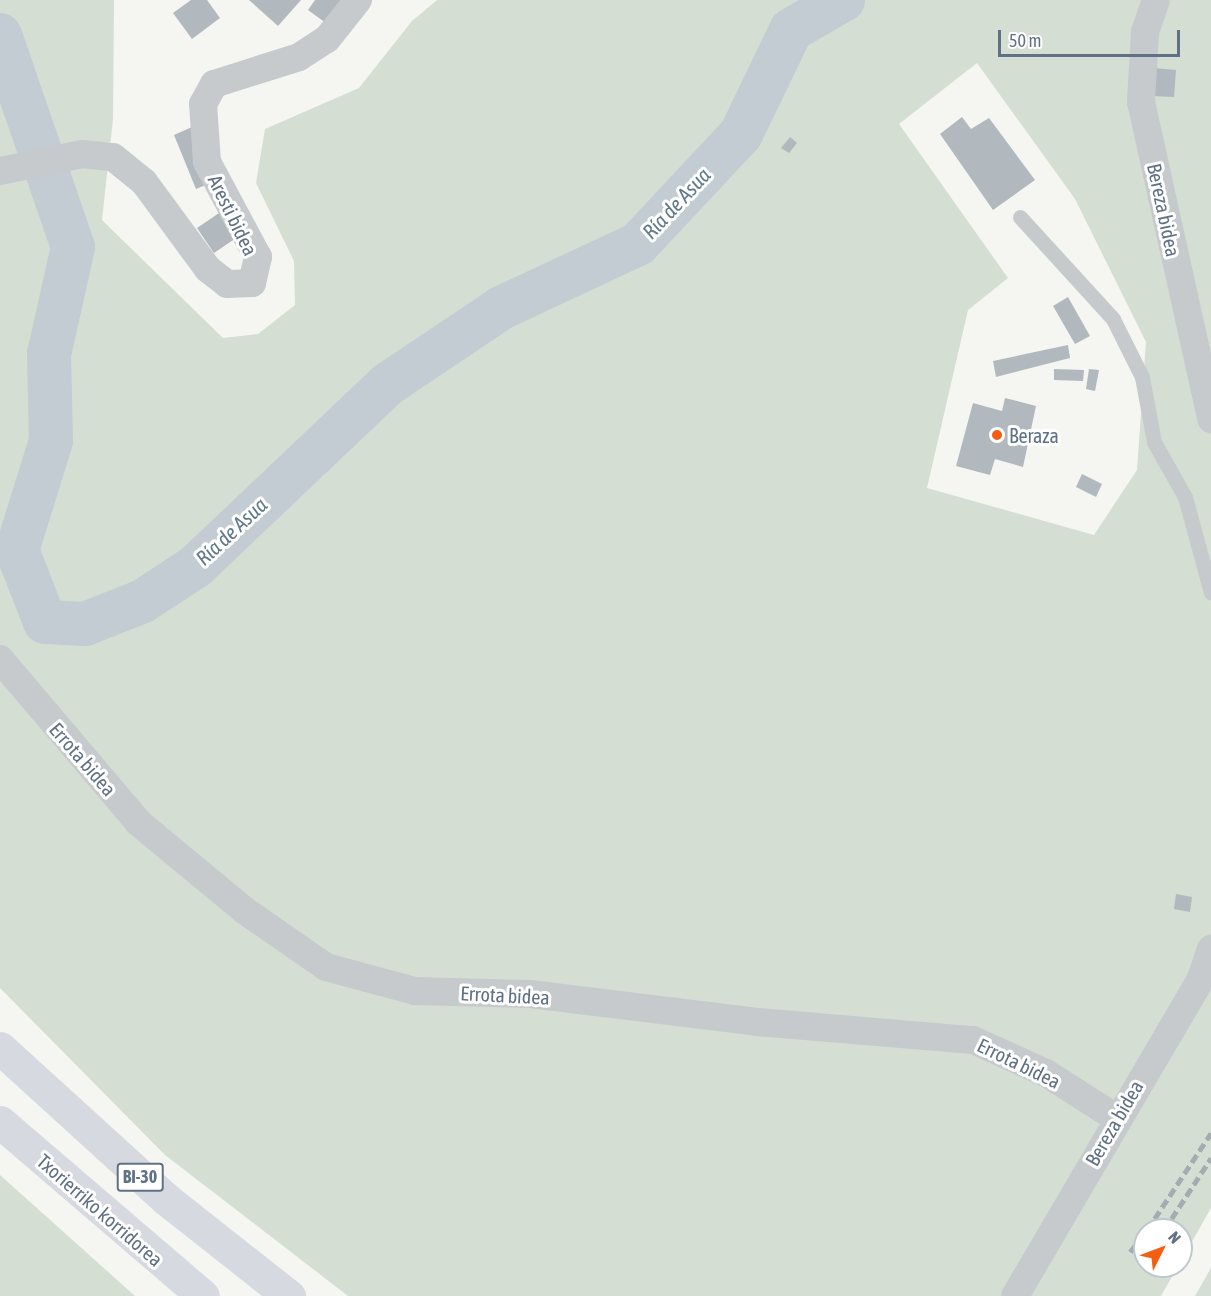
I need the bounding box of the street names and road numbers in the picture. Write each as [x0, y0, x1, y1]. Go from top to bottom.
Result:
street label: Bereza bidea [1142, 161, 1186, 259]
street label: Aresti bidea [203, 171, 263, 259]
street label: Errota bidea [45, 717, 121, 801]
street label: Errota bidea [460, 981, 550, 1009]
street label: Errota bidea [974, 1033, 1064, 1093]
street label: Bereza bidea [1080, 1076, 1148, 1170]
street label: Txorierriko korridorea [32, 1149, 168, 1271]
road number: BI-30 [116, 1162, 164, 1192]

